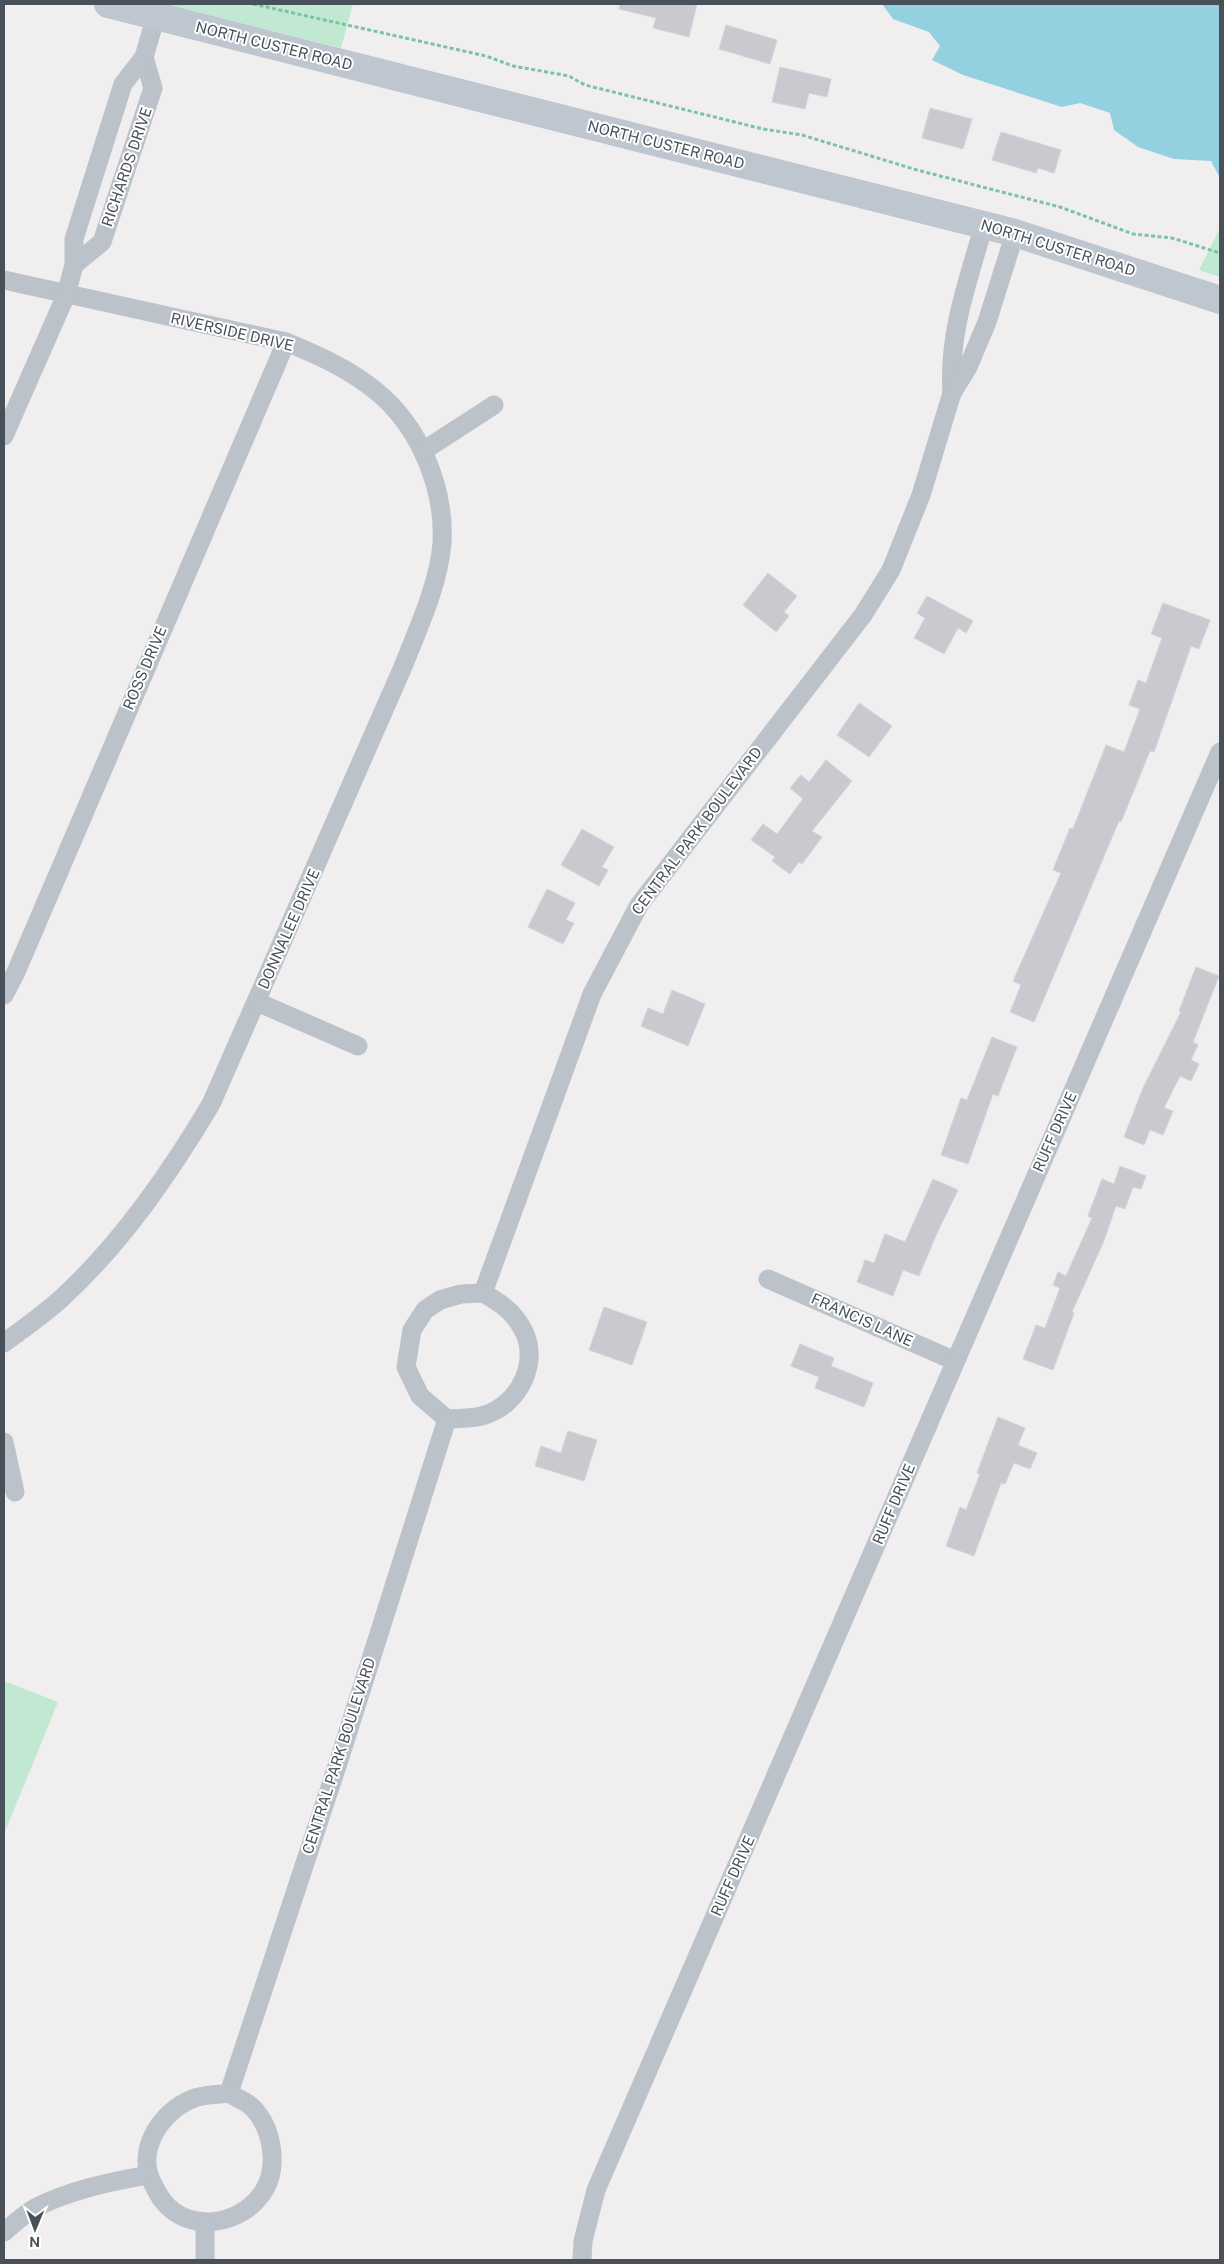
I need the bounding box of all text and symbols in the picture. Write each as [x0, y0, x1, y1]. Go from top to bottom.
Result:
street label: NORTH CUSTER ROAD [194, 18, 354, 73]
street label: RICHARDS DRIVE [98, 105, 155, 229]
street label: NORTH CUSTER ROAD [586, 117, 746, 172]
street label: NORTH CUSTER ROAD [979, 216, 1137, 279]
street label: RIVERSIDE DRIVE [169, 309, 295, 354]
street label: ROSS DRIVE [119, 624, 170, 712]
street label: CENTRAL PARK BOULEVARD [628, 744, 765, 918]
street label: DONNALEE DRIVE [254, 866, 323, 992]
street label: RUFF DRIVE [1029, 1089, 1080, 1175]
street label: FRANCIS LANE [809, 1290, 916, 1350]
street label: RUFF DRIVE [869, 1461, 918, 1547]
street label: CENTRAL PARK BOULEVARD [299, 1656, 378, 1856]
street label: RUFF DRIVE [707, 1833, 758, 1919]
north arrow [10, 2204, 60, 2254]
text: N [29, 2234, 40, 2250]

